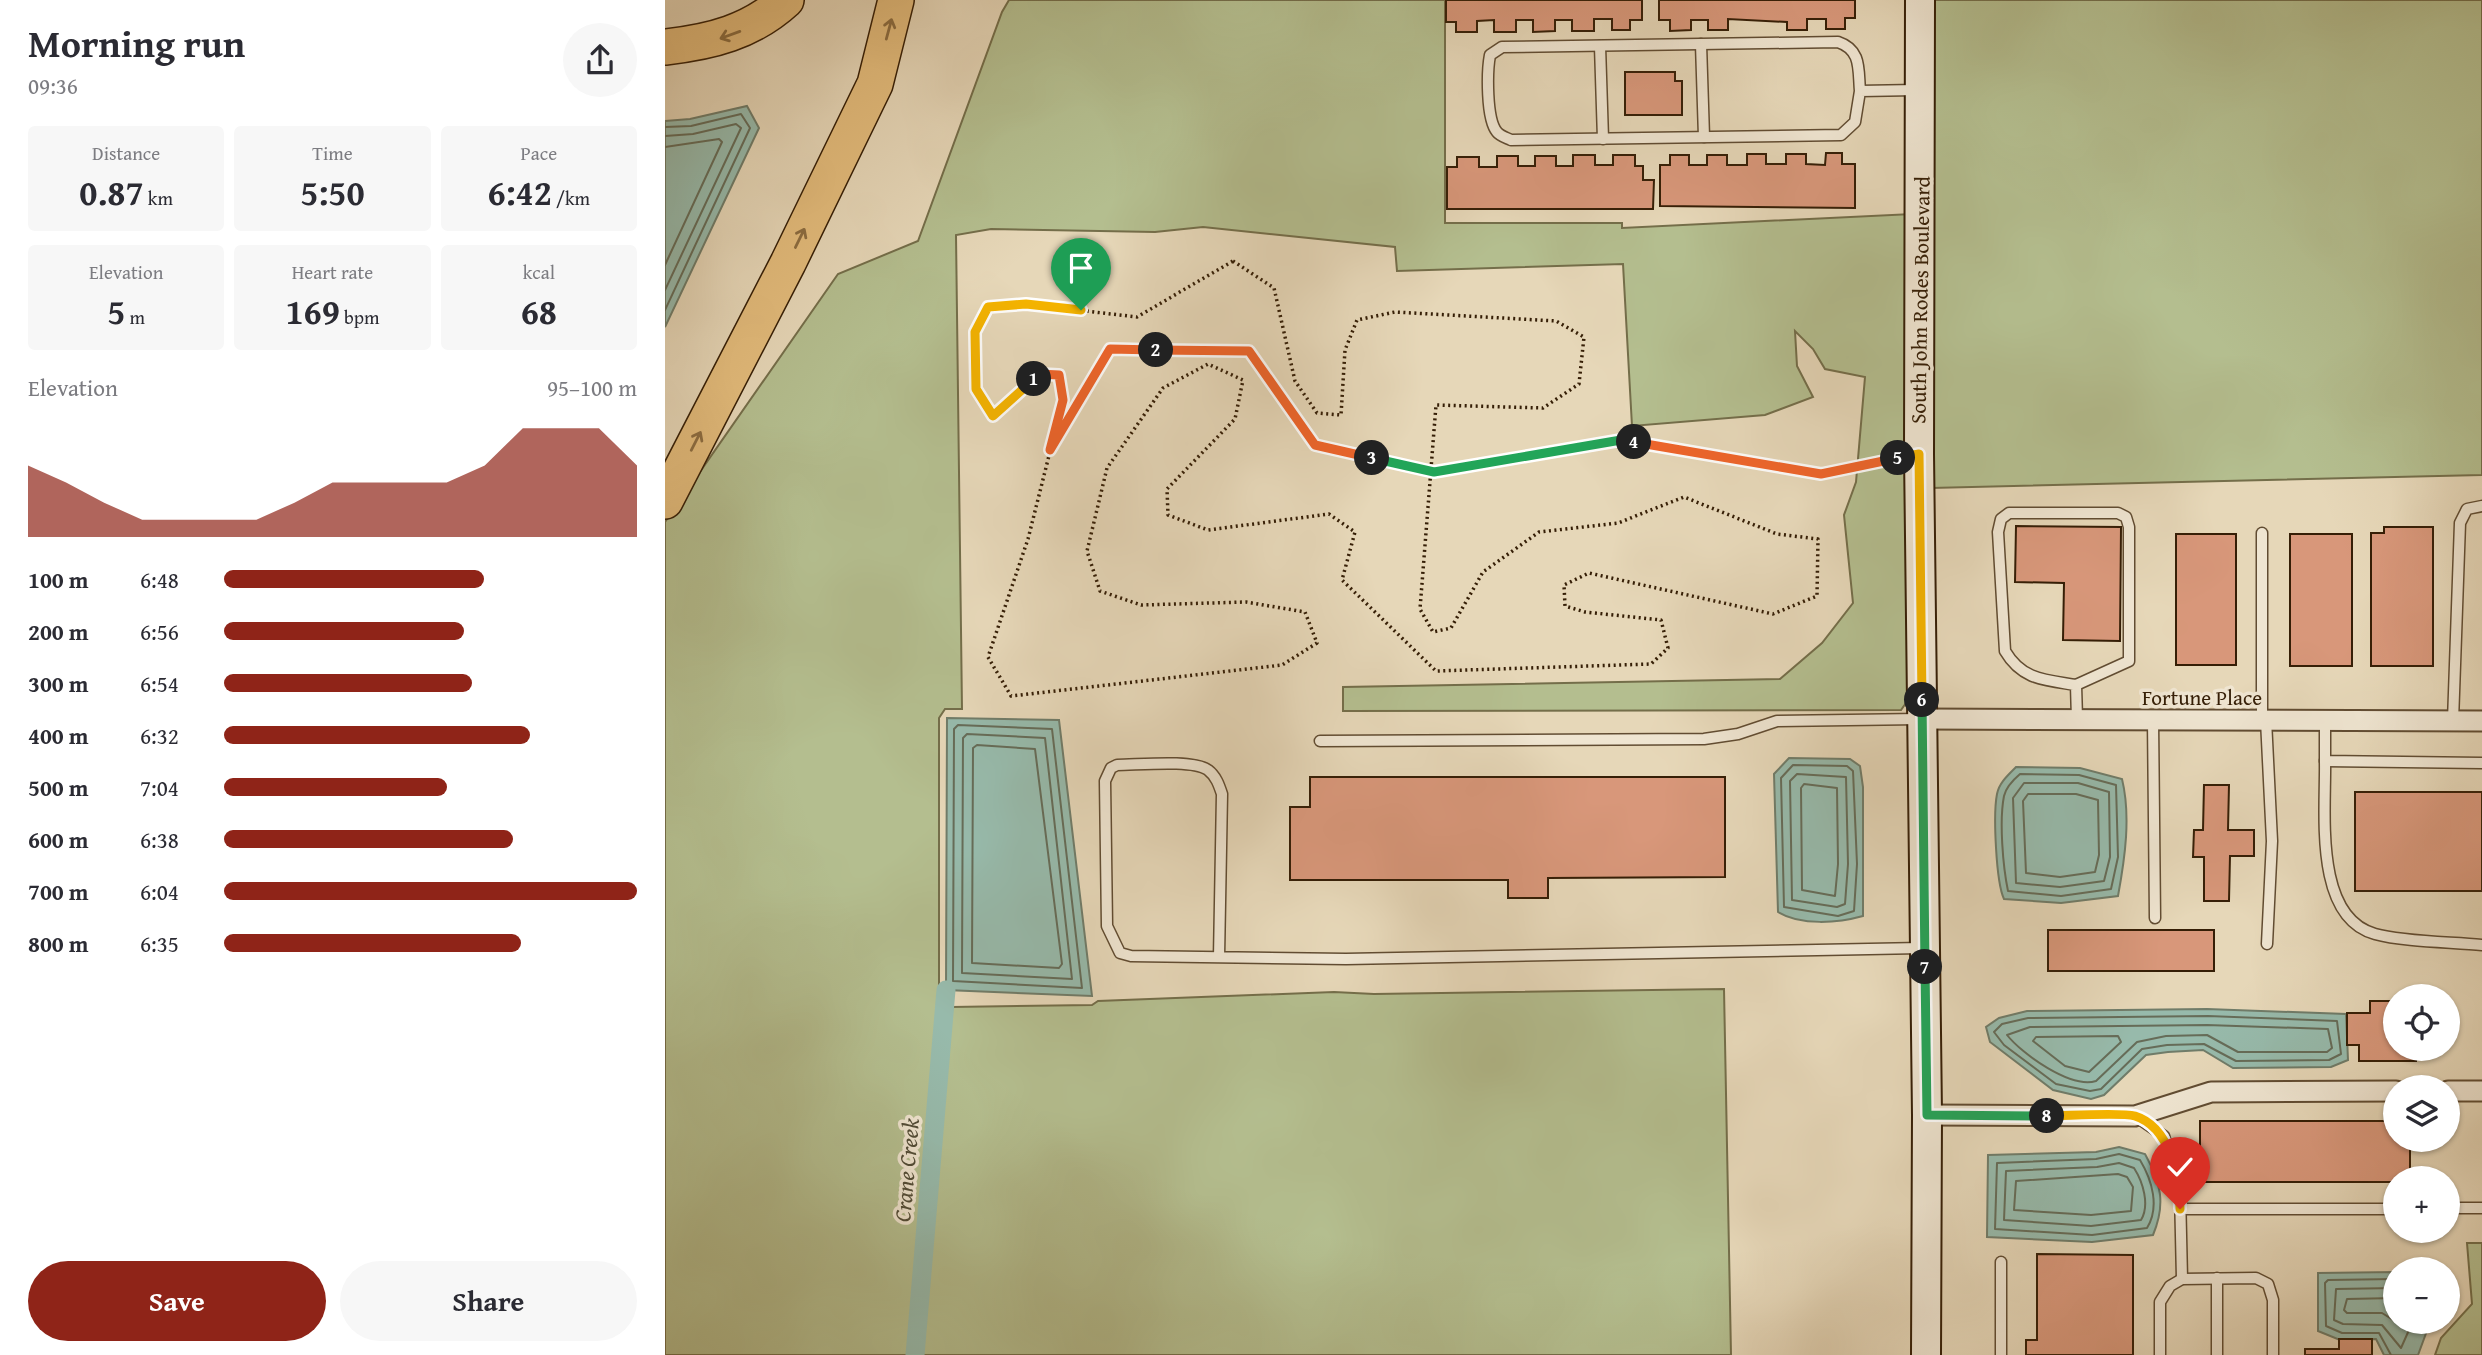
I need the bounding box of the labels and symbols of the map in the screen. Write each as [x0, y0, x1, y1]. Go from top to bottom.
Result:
one-way arrow [883, 19, 896, 41]
one-way arrow [719, 29, 741, 42]
street label: South John Rodes Boulevard [1902, 175, 1938, 424]
one-way arrow [794, 228, 808, 249]
pin [1051, 238, 1111, 310]
pin: 2 [1139, 332, 1173, 368]
pin: 1 [1017, 362, 1051, 396]
pin: 4 [1616, 424, 1651, 460]
one-way arrow [690, 431, 704, 451]
pin: 3 [1355, 440, 1389, 476]
pin: 5 [1881, 440, 1915, 476]
pin: 6 [1905, 682, 1939, 718]
street label: Fortune Place [2142, 682, 2262, 713]
pin: 7 [1907, 950, 1943, 984]
pin: 8 [2029, 1098, 2065, 1134]
water label: Crane Creek [885, 1116, 927, 1223]
pin [2150, 1137, 2210, 1209]

